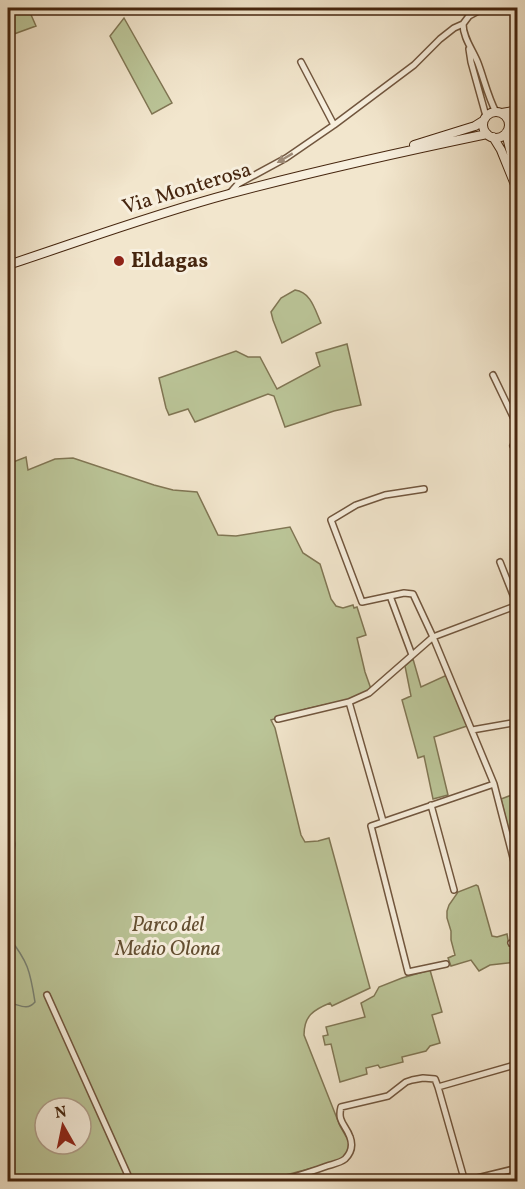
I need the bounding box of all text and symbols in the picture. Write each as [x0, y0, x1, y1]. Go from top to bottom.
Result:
one-way arrow [277, 152, 293, 163]
street label: Via Monterosa [119, 156, 255, 222]
place label: Eldagas [131, 247, 208, 276]
marker: Eldagas [112, 254, 126, 268]
park label: Parco del Medio Olona [114, 911, 221, 964]
north arrow [33, 1096, 93, 1156]
text: N [54, 1101, 69, 1125]

